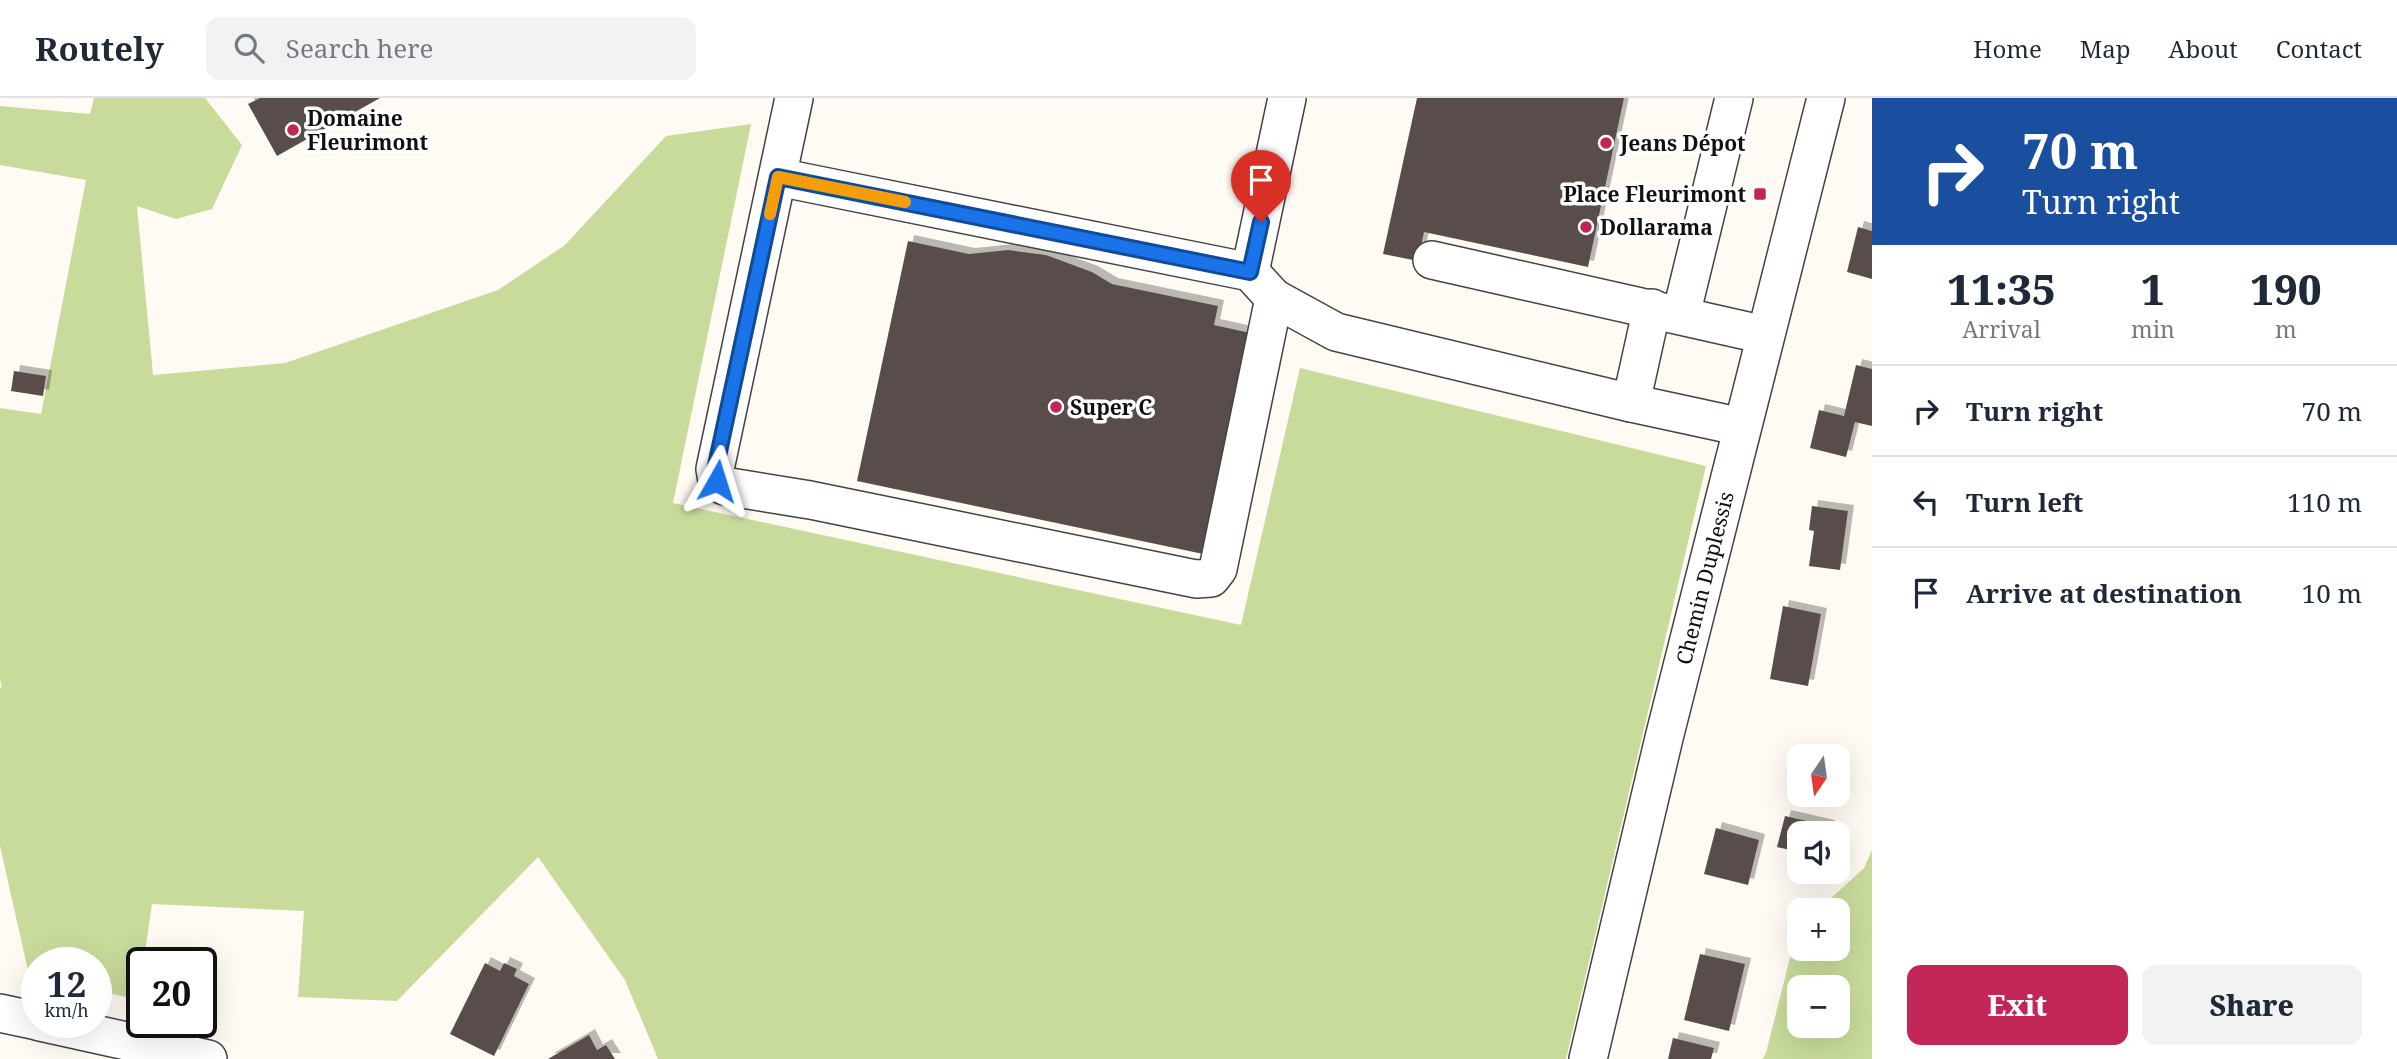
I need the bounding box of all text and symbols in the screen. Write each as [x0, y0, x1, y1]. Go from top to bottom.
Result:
search box [206, 17, 696, 80]
text: Routely [35, 26, 164, 71]
icon: search [230, 29, 268, 67]
text: Search here [286, 30, 433, 66]
text: Home [1973, 32, 2042, 65]
text: Map [2080, 32, 2131, 65]
text: About [2169, 32, 2238, 65]
text: Contact [2276, 32, 2362, 65]
place label: Domaine Fleurimont [307, 104, 428, 156]
text: 70 m [2022, 117, 2138, 183]
marker: Domaine Fleurimont [285, 122, 301, 138]
icon: right [1907, 126, 1998, 217]
place label: Jeans Dépot [1619, 129, 1746, 157]
marker: Jeans Dépot [1598, 135, 1614, 151]
pin [1231, 150, 1291, 222]
icon: arrive [1242, 161, 1280, 199]
place label: Place Fleurimont [1563, 180, 1746, 208]
text: Turn right [2022, 180, 2180, 223]
marker: Place Fleurimont [1752, 186, 1768, 202]
place label: Dollarama [1600, 213, 1713, 241]
marker: Dollarama [1578, 219, 1594, 235]
text: 11:35 [1947, 260, 2056, 317]
text: 1 [2141, 260, 2165, 317]
text: 190 [2250, 260, 2322, 317]
text: Arrival [1962, 313, 2041, 345]
text: min [2131, 313, 2175, 345]
text: m [2275, 313, 2297, 345]
icon: right [1907, 392, 1945, 430]
place label: Super C [1070, 393, 1152, 421]
text: Turn right [1966, 393, 2103, 429]
text: 70 m [2302, 393, 2362, 429]
marker: Super C [1048, 399, 1064, 415]
position arrow [680, 444, 754, 518]
icon: left [1907, 483, 1945, 521]
text: Turn left [1966, 484, 2083, 520]
text: 110 m [2287, 484, 2362, 520]
street label: Chemin Duplessis [1669, 488, 1740, 667]
icon: arrive [1907, 574, 1945, 612]
text: Arrive at destination [1966, 575, 2242, 611]
text: 10 m [2302, 575, 2362, 611]
north arrow [1787, 744, 1850, 807]
map controls [1787, 744, 1850, 1038]
button: sound [1787, 821, 1850, 884]
button: + [1787, 898, 1850, 961]
speed limit sign: 20 [126, 947, 217, 1038]
text: 12 [47, 960, 86, 1007]
button: Exit [1907, 965, 2128, 1045]
button: Share [2142, 965, 2362, 1045]
button: − [1787, 975, 1850, 1038]
text: km/h [44, 998, 89, 1022]

